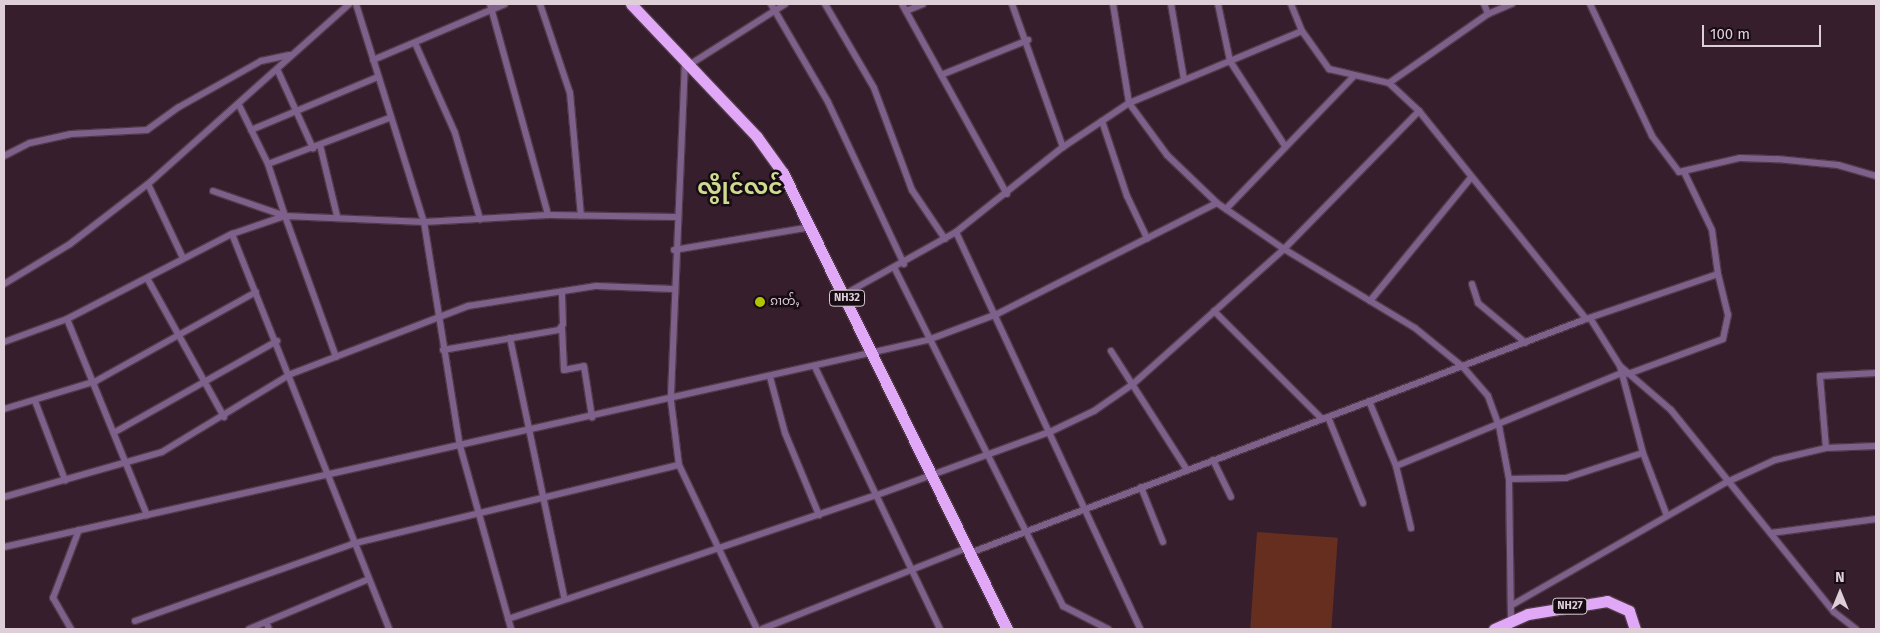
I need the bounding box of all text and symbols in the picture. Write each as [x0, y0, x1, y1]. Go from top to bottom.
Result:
scale bar [1705, 15, 1824, 47]
text: 100 m [1710, 25, 1750, 43]
district label: လွိုင်လင် [697, 174, 783, 200]
road number: NH32 [828, 290, 866, 306]
place label: ၵၢတ်ႇ [770, 295, 800, 309]
marker: ၵၢတ်ႇ [754, 296, 766, 308]
north arrow [1815, 568, 1865, 618]
text: N [1835, 569, 1845, 586]
road number: NH27 [1551, 598, 1589, 614]

